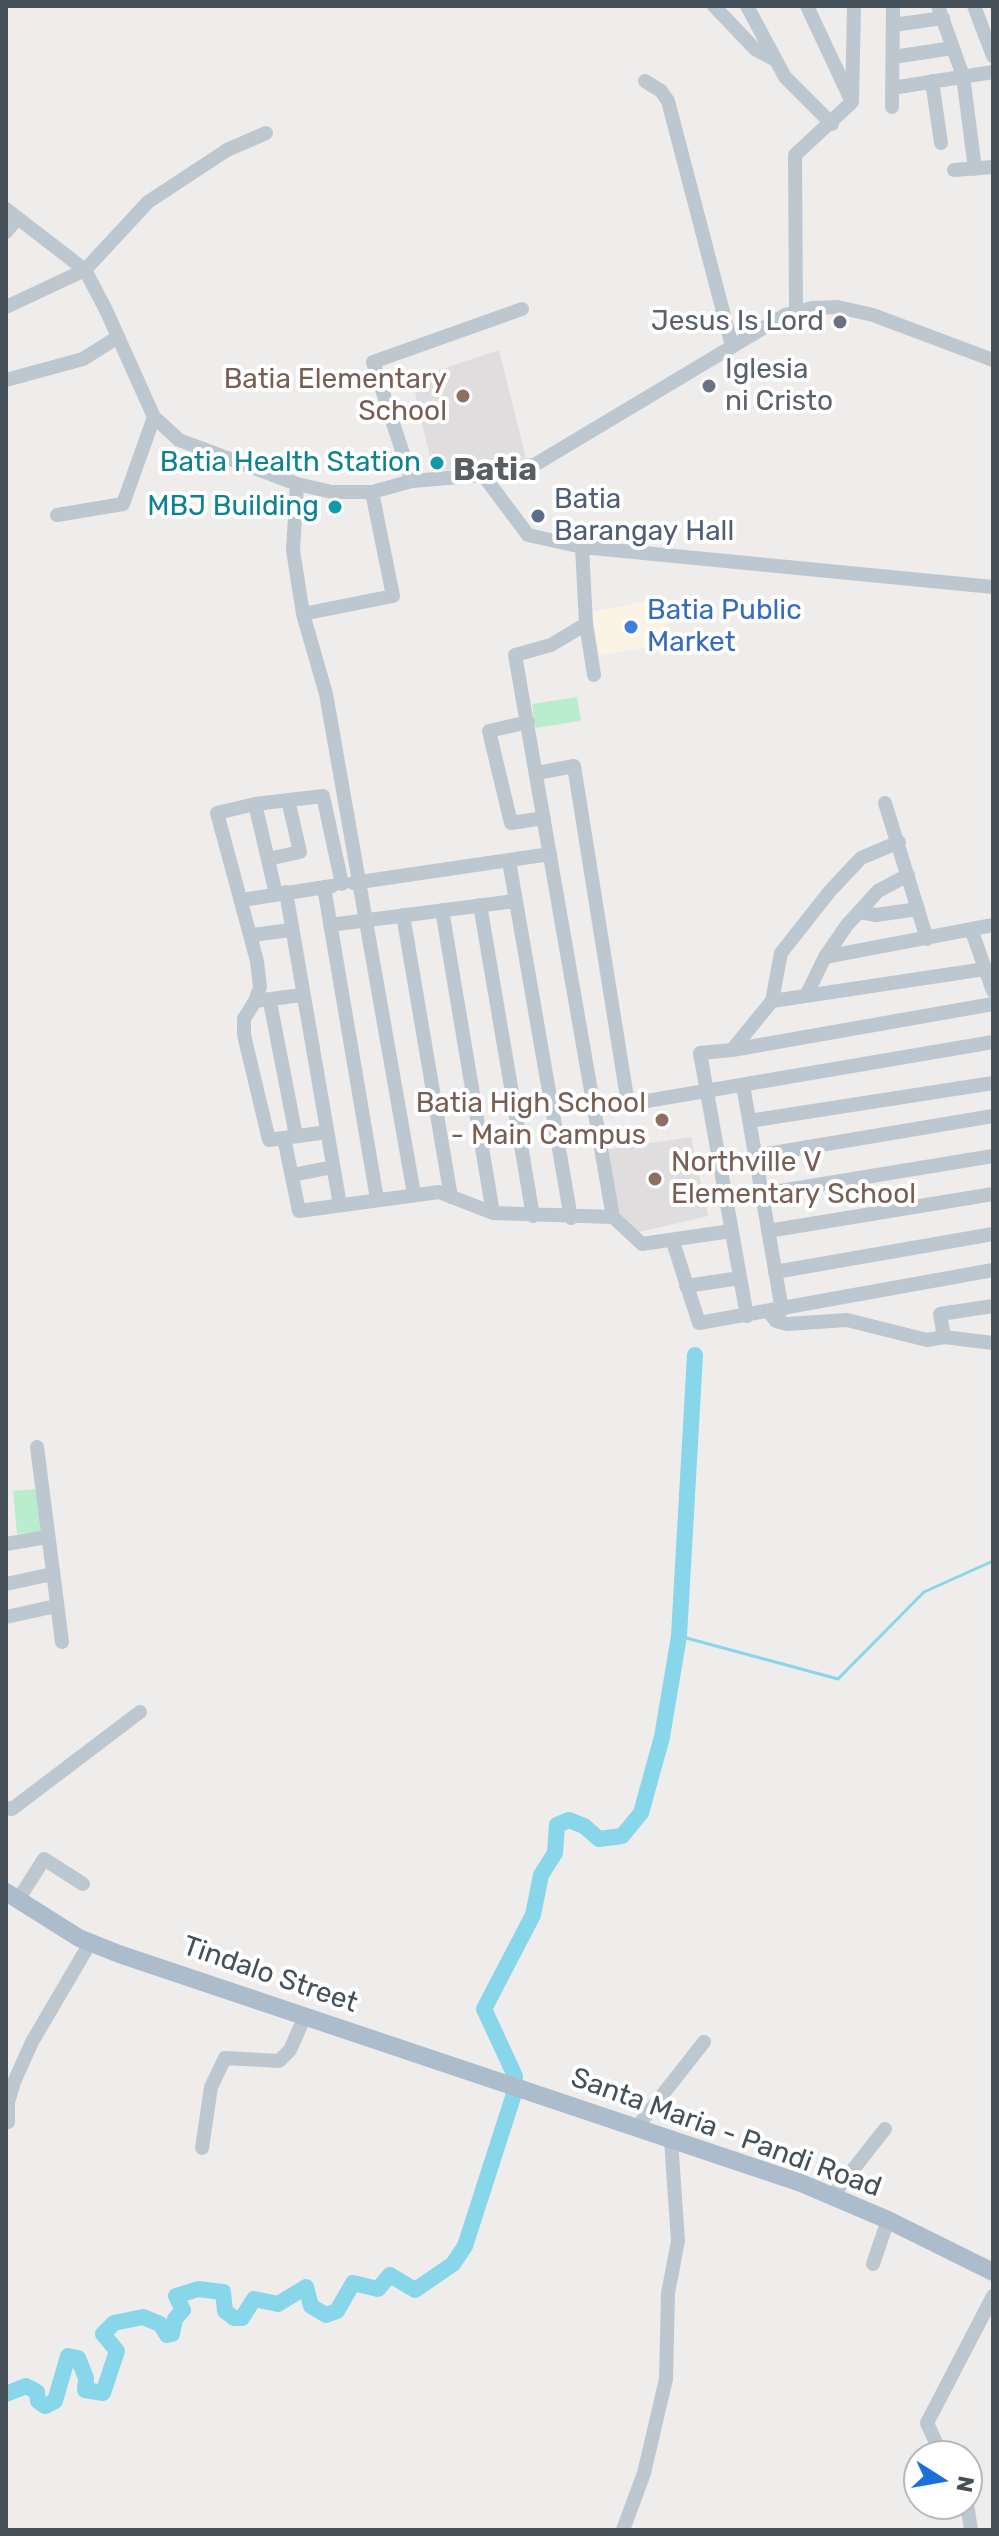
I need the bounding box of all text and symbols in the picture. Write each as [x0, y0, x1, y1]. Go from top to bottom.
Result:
place label: Jesus Is Lord [651, 305, 824, 339]
marker: Jesus Is Lord [831, 313, 849, 331]
place label: Iglesia ni Cristo [725, 353, 833, 419]
place label: Batia Elementary School [224, 363, 447, 429]
marker: Iglesia ni Cristo [700, 377, 718, 395]
marker: Batia Elementary School [454, 387, 472, 405]
place label: Batia Health Station [160, 446, 421, 480]
district label: Batia [453, 452, 537, 490]
marker: Batia Health Station [428, 454, 446, 472]
place label: Batia Barangay Hall [554, 483, 734, 549]
place label: MBJ Building [147, 490, 319, 524]
marker: MBJ Building [326, 498, 344, 516]
marker: Batia Barangay Hall [529, 507, 547, 525]
place label: Batia Public Market [647, 594, 802, 660]
marker: Batia Public Market [622, 618, 640, 636]
place label: Batia High School - Main Campus [416, 1087, 646, 1153]
marker: Batia High School - Main Campus [653, 1111, 671, 1129]
place label: Northville V Elementary School [671, 1146, 916, 1212]
marker: Northville V Elementary School [646, 1170, 664, 1188]
street label: Tindalo Street [178, 1929, 362, 2021]
street label: Santa Maria - Pandi Road [566, 2061, 886, 2205]
north arrow [903, 2440, 983, 2520]
text: N [950, 2474, 980, 2495]

